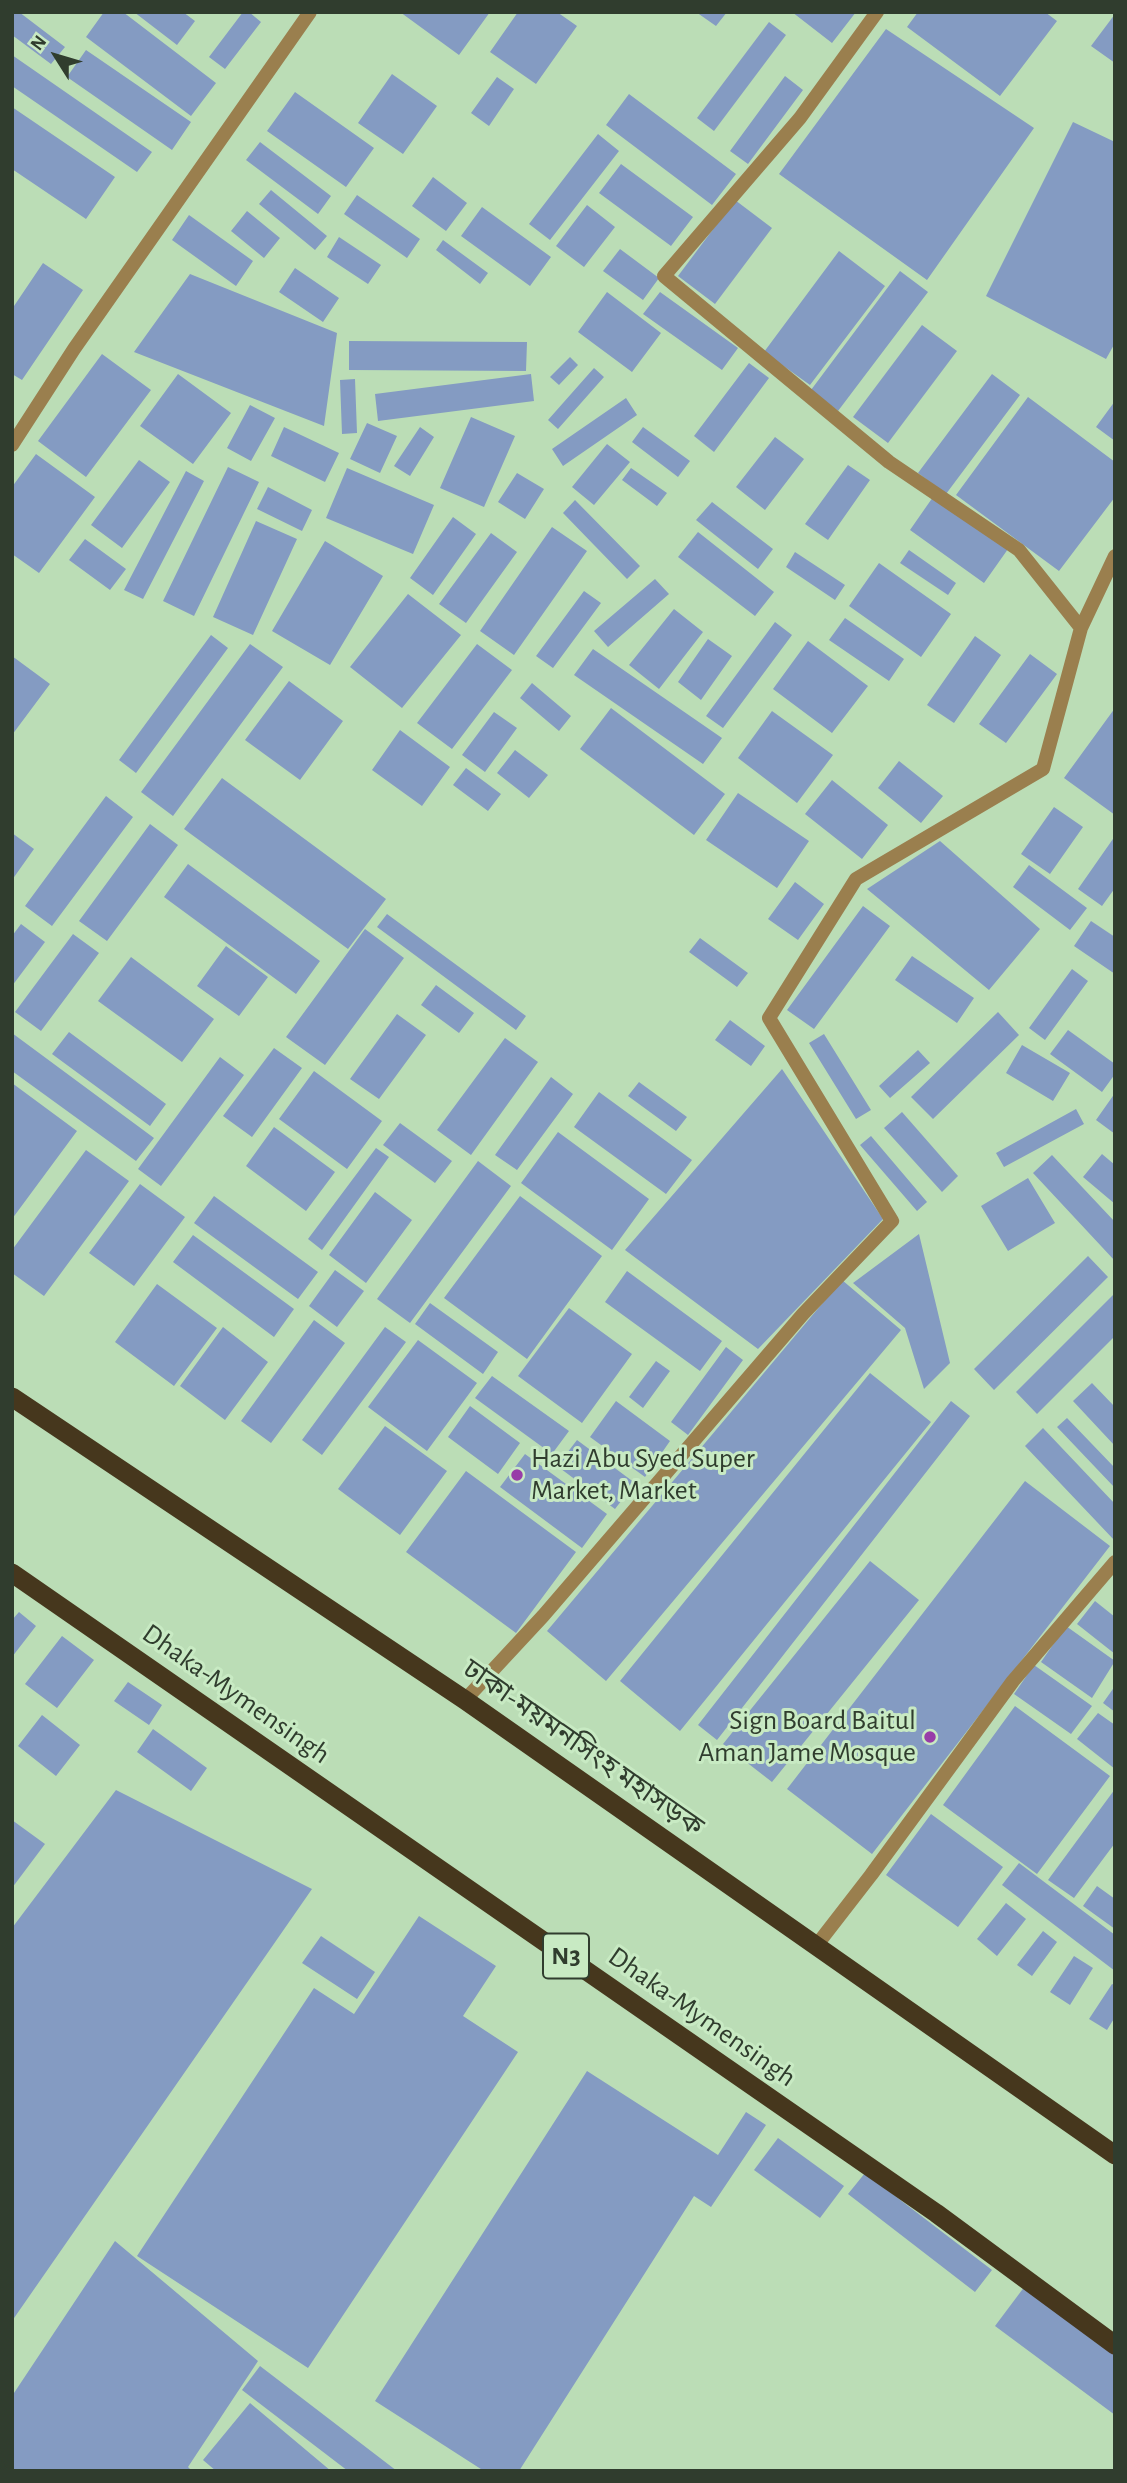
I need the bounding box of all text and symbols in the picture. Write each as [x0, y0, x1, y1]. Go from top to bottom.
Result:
north arrow [21, 21, 91, 91]
text: N [27, 32, 50, 54]
place label: Hazi Abu Syed Super Market, Market [531, 1442, 755, 1508]
marker: Hazi Abu Syed Super Market, Market [509, 1467, 525, 1483]
street label: Dhaka-Mymensingh [136, 1617, 336, 1771]
street label: ঢাকা-ময়মনসিংহ মহাসড়ক [456, 1652, 710, 1844]
place label: Sign Board Baitul Aman Jame Mosque [698, 1704, 916, 1770]
marker: Sign Board Baitul Aman Jame Mosque [922, 1729, 938, 1745]
road number: N3 [543, 1934, 589, 1979]
street label: Dhaka-Mymensingh [602, 1940, 802, 2094]

